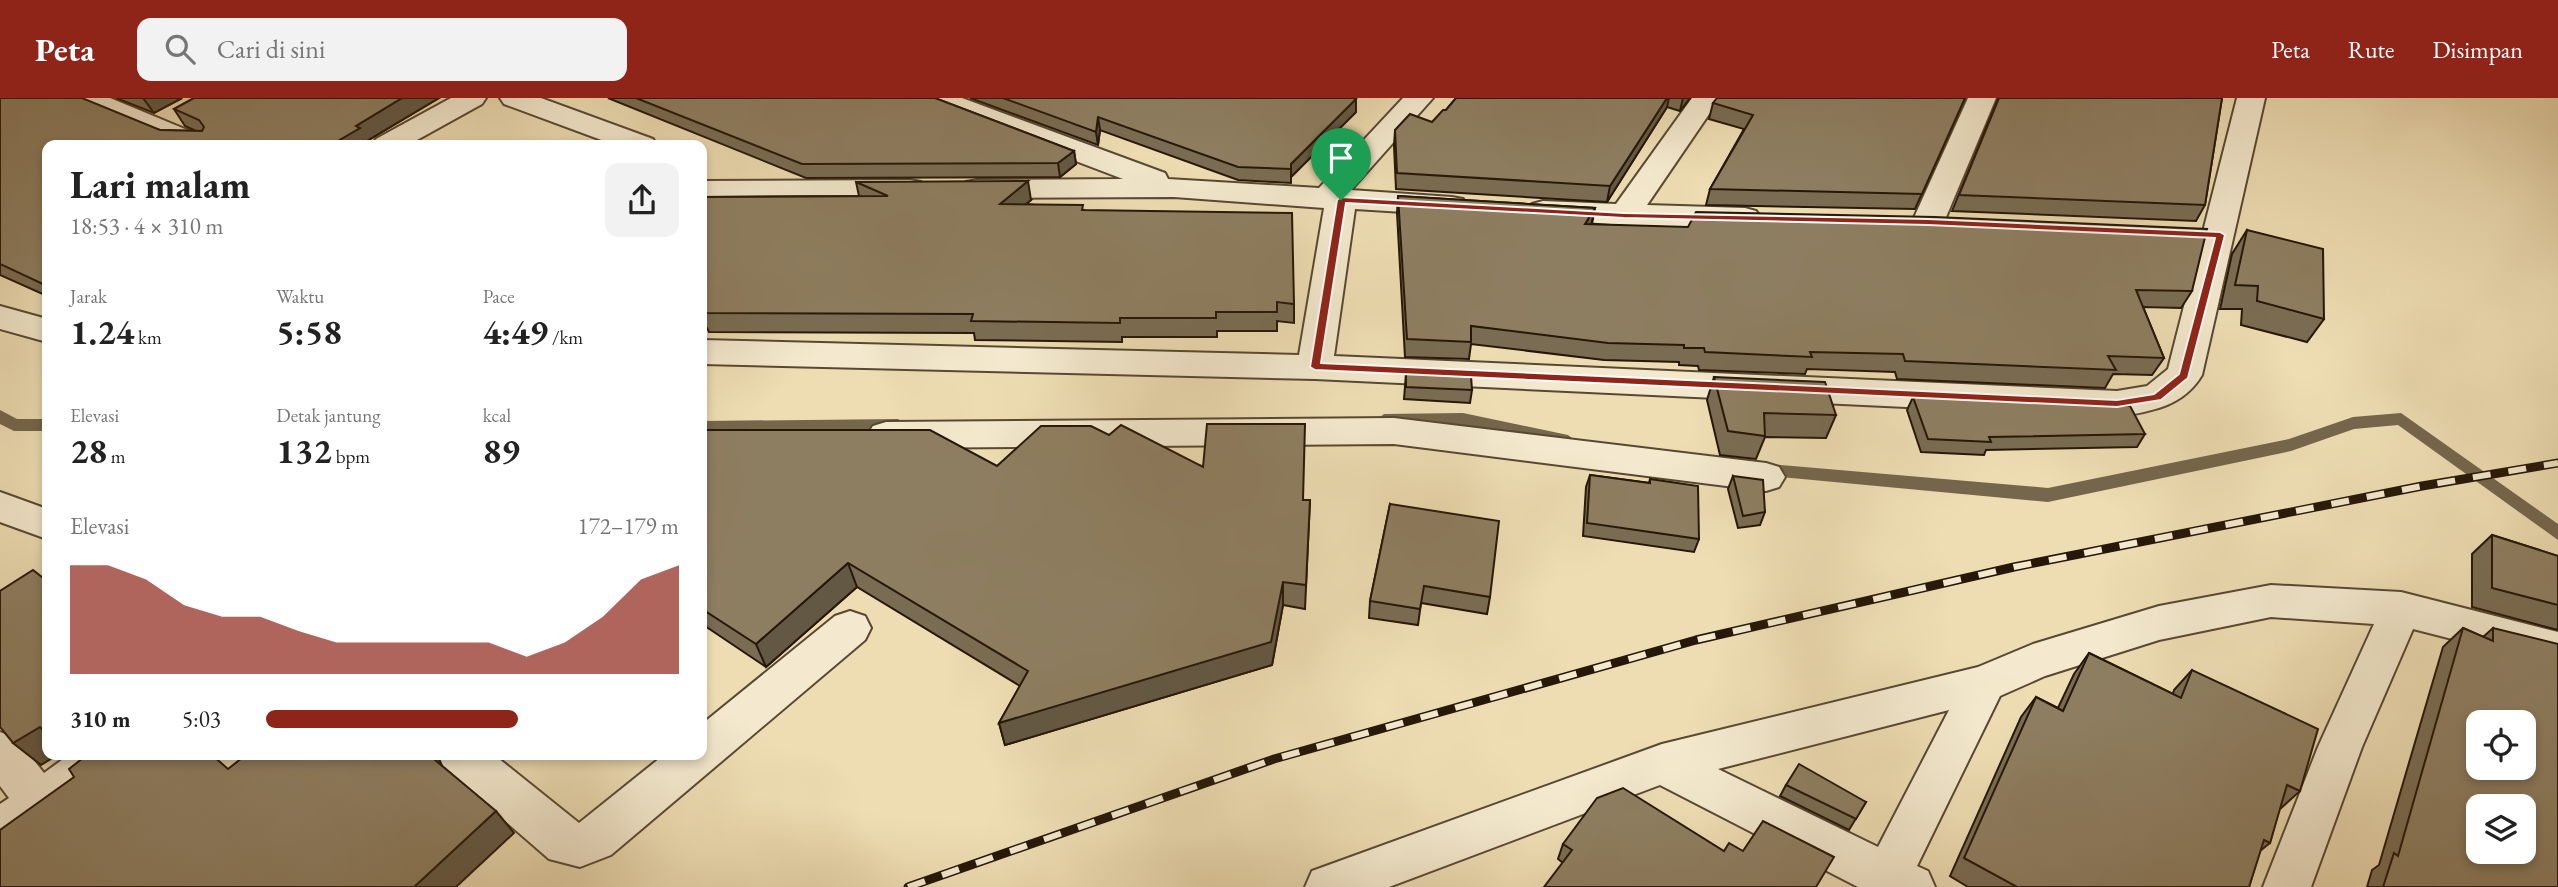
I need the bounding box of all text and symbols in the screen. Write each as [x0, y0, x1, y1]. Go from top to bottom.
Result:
search box [137, 18, 627, 81]
text: Peta [35, 28, 95, 71]
icon: search [161, 30, 199, 68]
text: Cari di sini [217, 32, 325, 66]
text: Peta [2271, 34, 2310, 65]
text: Rute [2348, 34, 2394, 65]
text: Disimpan [2432, 34, 2523, 65]
pin [1311, 128, 1371, 200]
icon: arrive [1322, 139, 1360, 177]
text: Lari malam [70, 160, 250, 209]
button: share [605, 163, 679, 237]
text: 18:53 · 4 × 310 m [70, 211, 223, 241]
text: Jarak [70, 284, 107, 309]
text: Waktu [276, 284, 324, 309]
text: Pace [483, 284, 515, 309]
text: 1.24 [70, 309, 134, 354]
text: 5:58 [276, 309, 342, 354]
text: 4:49 [483, 309, 548, 354]
text: km [134, 325, 162, 350]
text: /km [548, 325, 583, 350]
text: Elevasi [70, 403, 119, 428]
text: Detak jantung [276, 403, 381, 428]
text: kcal [483, 403, 511, 428]
text: 28 [70, 428, 107, 473]
text: 132 [276, 428, 332, 473]
text: 89 [483, 428, 520, 473]
text: m [107, 444, 126, 469]
text: bpm [332, 444, 370, 469]
text: Elevasi [70, 511, 129, 541]
text: 172–179 m [578, 511, 679, 541]
text: 310 m [70, 704, 131, 734]
text: 5:03 [182, 704, 221, 734]
map controls [2466, 710, 2536, 864]
button: locate [2466, 710, 2536, 780]
button: layers [2466, 794, 2536, 864]

